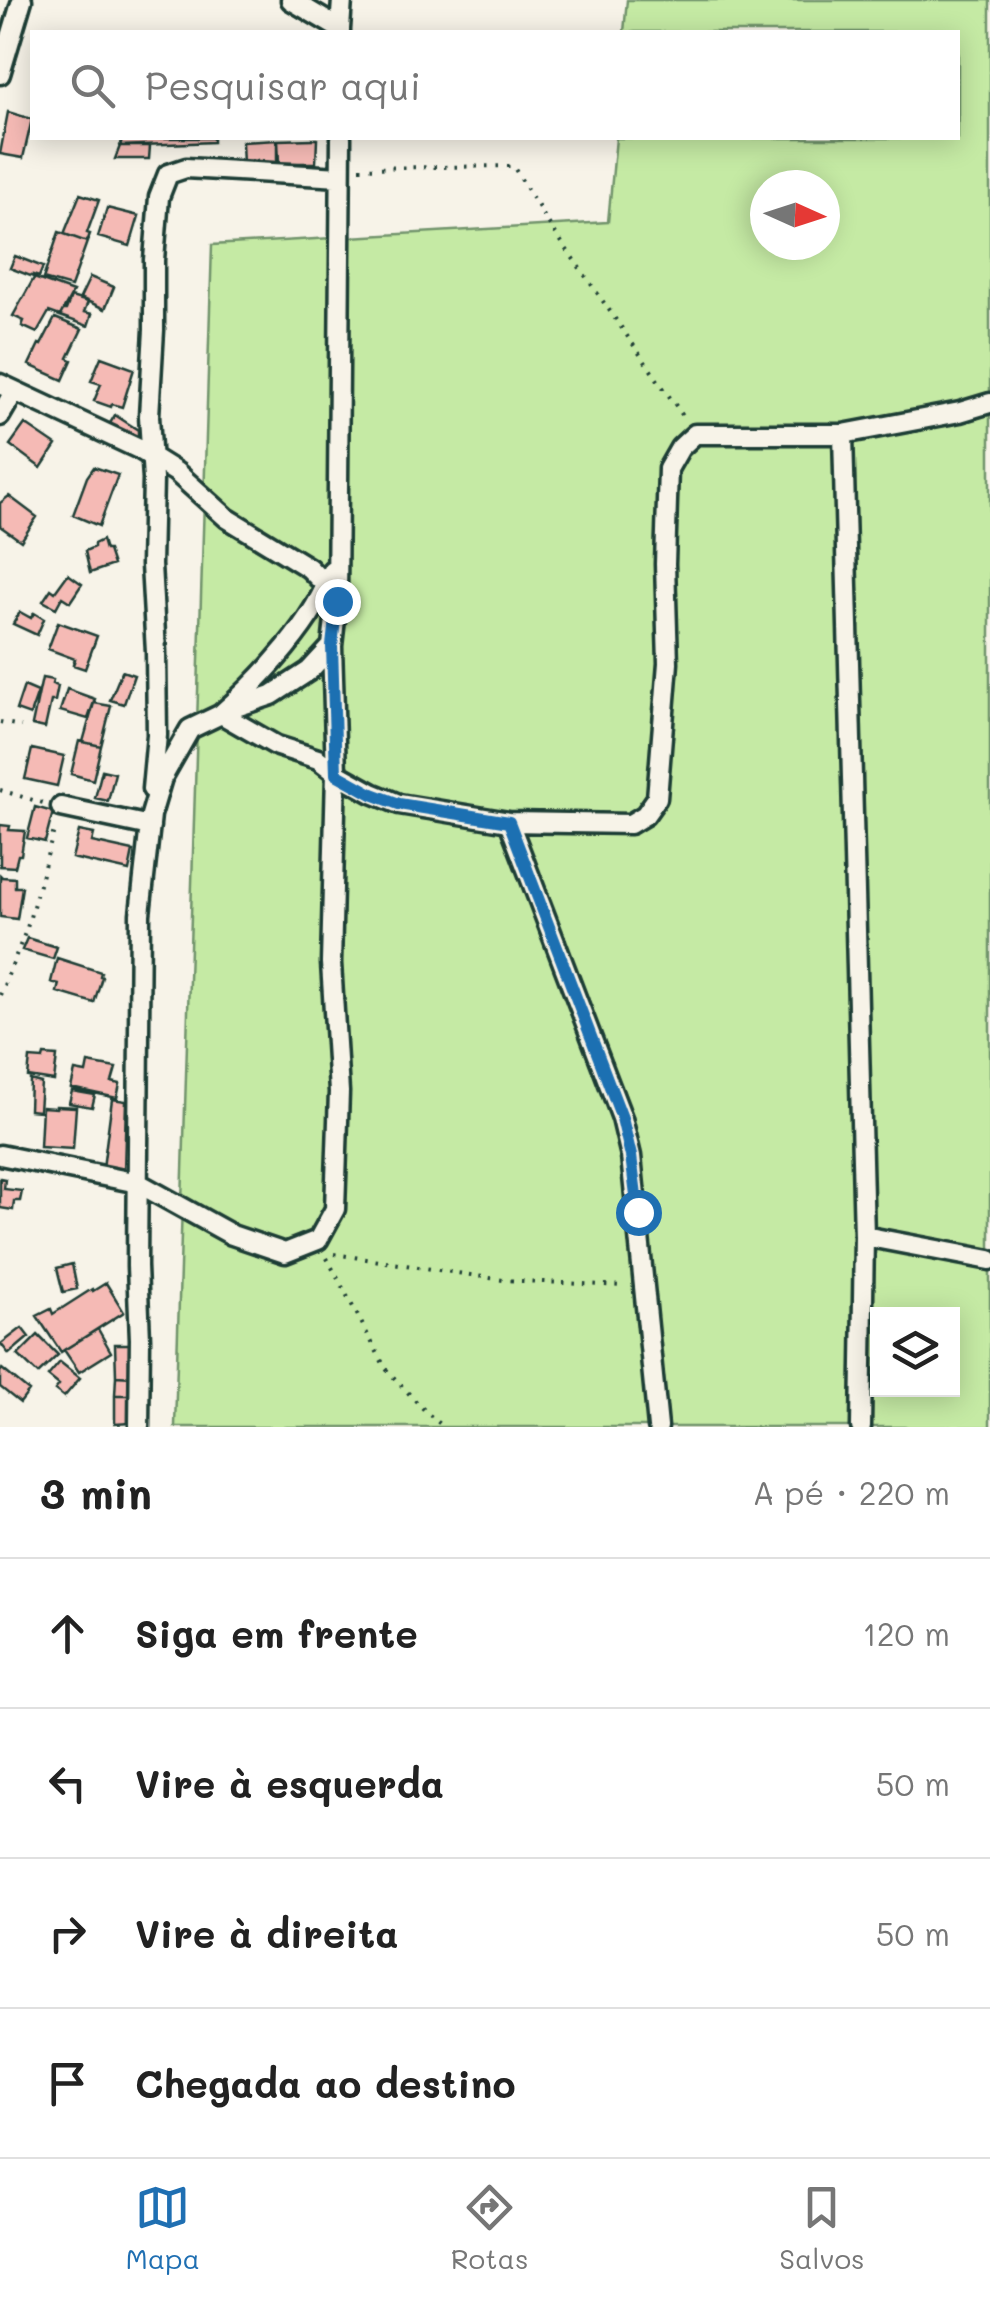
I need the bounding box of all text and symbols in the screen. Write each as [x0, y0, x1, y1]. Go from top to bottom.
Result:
search box [30, 30, 960, 140]
icon: search [65, 58, 120, 113]
text: Pesquisar aqui [145, 60, 421, 110]
north arrow [750, 170, 840, 260]
route end [315, 579, 361, 625]
route start [616, 1190, 662, 1236]
map controls [870, 1307, 960, 1397]
button: layers [870, 1307, 960, 1397]
text: 3 min [40, 1465, 152, 1520]
text: A pé · 220 m [752, 1471, 950, 1513]
icon: ahead [40, 1606, 95, 1661]
text: Siga em frente [135, 1608, 418, 1658]
text: 120 m [862, 1612, 950, 1654]
icon: left [40, 1756, 95, 1811]
text: Vire à esquerda [135, 1758, 444, 1808]
text: 50 m [876, 1762, 950, 1804]
icon: right [40, 1906, 95, 1961]
text: Vire à direita [135, 1908, 399, 1958]
text: 50 m [876, 1912, 950, 1954]
icon: arrive [40, 2056, 95, 2111]
text: Chegada ao destino [135, 2058, 516, 2108]
tab: Mapa [125, 2180, 200, 2276]
tab: Rotas [451, 2180, 529, 2276]
tab: Salvos [779, 2180, 865, 2276]

